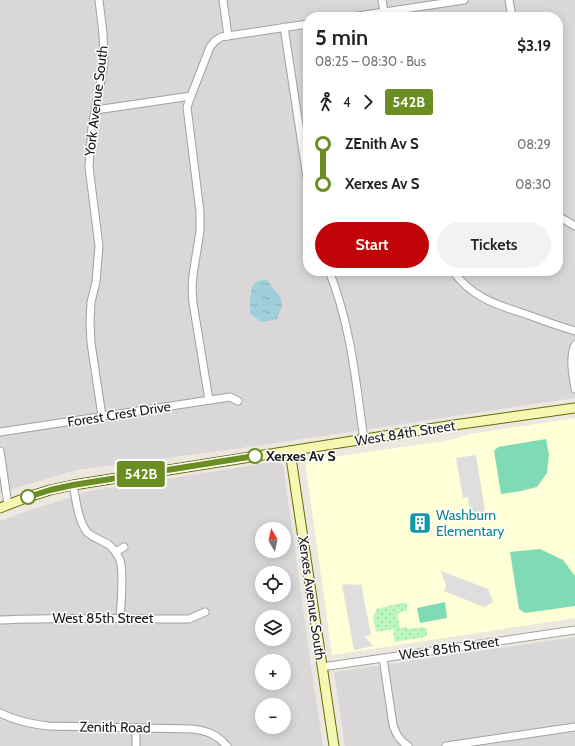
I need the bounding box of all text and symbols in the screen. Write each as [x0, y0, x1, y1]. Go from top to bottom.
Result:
text: 5 min [315, 24, 368, 51]
text: $3.19 [517, 37, 551, 55]
street label: York Avenue South [80, 45, 112, 158]
text: 08:25 – 08:30 · Bus [315, 53, 426, 69]
icon: walk [315, 91, 337, 113]
icon: forward [357, 91, 379, 113]
text: 542B [393, 93, 425, 111]
text: 4 [343, 94, 351, 110]
text: ZEnith Av S [345, 135, 419, 153]
text: 08:29 [517, 136, 551, 152]
text: Xerxes Av S [345, 175, 420, 193]
text: 08:30 [515, 176, 551, 192]
button: Start [315, 222, 429, 268]
button: Tickets [437, 222, 551, 268]
street label: Forest Crest Drive [66, 397, 172, 431]
street label: West 84th Street [353, 416, 457, 450]
place label: Xerxes Av S [265, 447, 336, 465]
marker: Xerxes Av S [247, 448, 263, 464]
line badge: 542B [113, 461, 169, 487]
text: 542B [125, 465, 157, 483]
unlabelled marker [20, 489, 36, 505]
place label: Washburn Elementary [436, 506, 504, 540]
building icon: Washburn Elementary [407, 510, 433, 536]
north arrow [255, 522, 291, 558]
map controls [255, 522, 291, 734]
street label: Xerxes Avenue South [294, 535, 330, 661]
button: locate [255, 566, 291, 602]
street label: West 85th Street [52, 609, 154, 627]
button: layers [255, 610, 291, 646]
street label: West 85th Street [398, 632, 501, 664]
button: + [255, 654, 291, 690]
button: − [255, 698, 291, 734]
street label: Zenith Road [79, 717, 151, 737]

